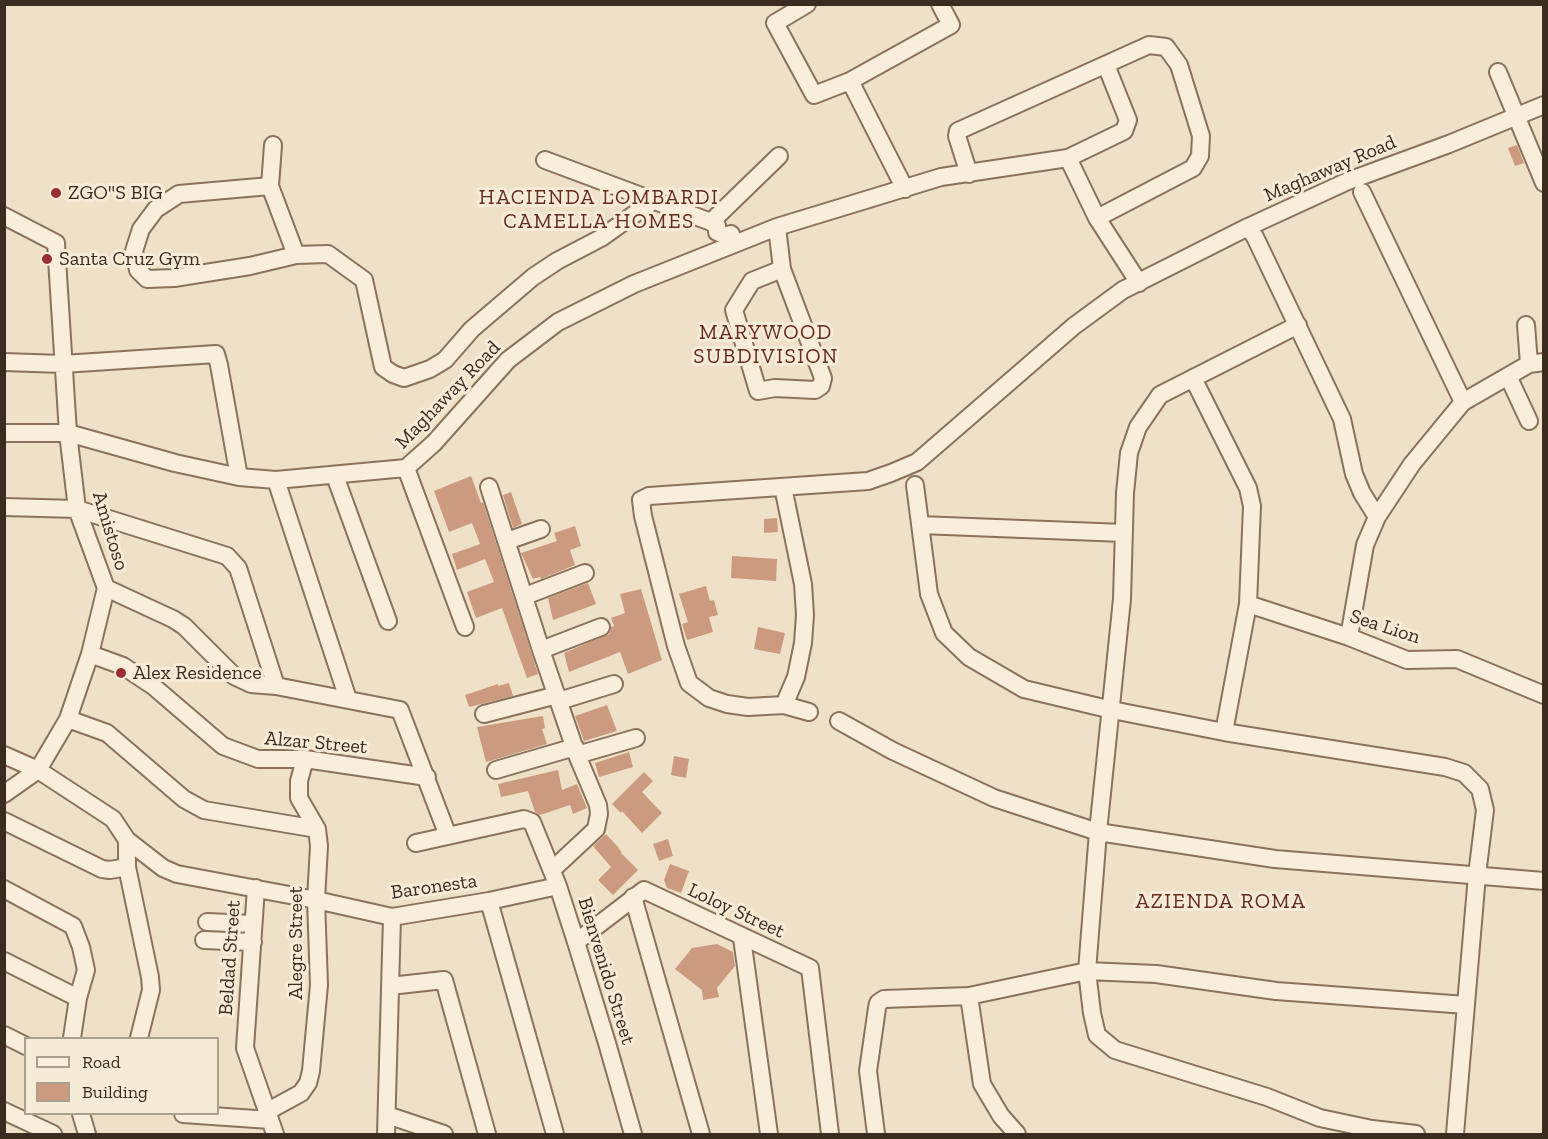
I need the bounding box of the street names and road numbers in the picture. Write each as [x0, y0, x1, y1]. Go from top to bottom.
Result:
street label: Maghaway Road [1260, 130, 1400, 208]
street label: Maghaway Road [390, 336, 506, 454]
street label: Amistoso [87, 489, 133, 573]
street label: Sea Lion [1347, 604, 1423, 650]
street label: Alzar Street [264, 727, 368, 759]
street label: Baronesta [389, 869, 479, 905]
street label: Loloy Street [684, 878, 788, 944]
street label: Alegre Street [284, 886, 308, 1000]
street label: Bienvenido Street [572, 894, 640, 1048]
street label: Beldad Street [214, 899, 246, 1017]

